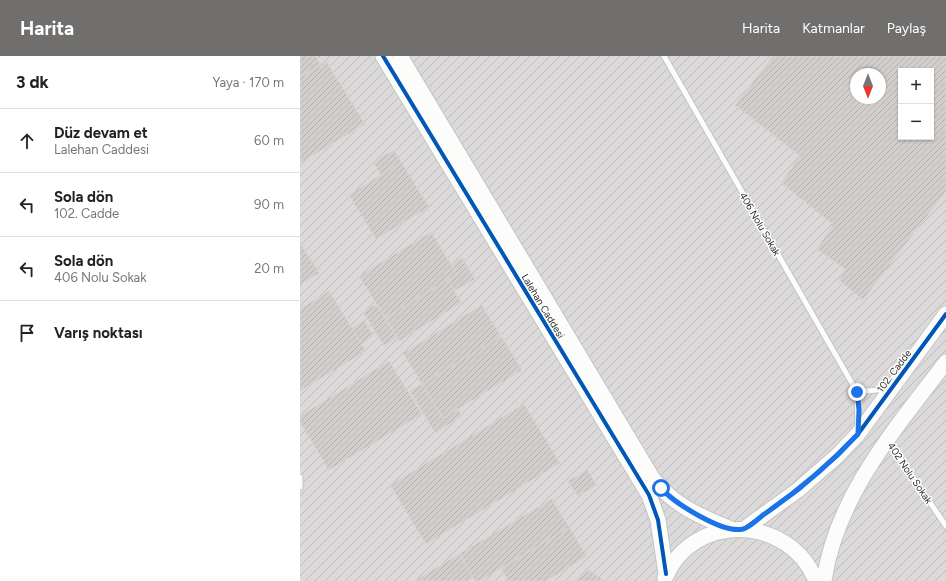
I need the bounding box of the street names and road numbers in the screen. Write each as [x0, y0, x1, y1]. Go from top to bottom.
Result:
street label: 406 Nolu Sokak [737, 190, 783, 258]
street label: Lalehan Caddesi [519, 271, 567, 341]
street label: 102. Cadde [874, 347, 915, 395]
street label: 402 Nolu Sokak [885, 440, 935, 506]

